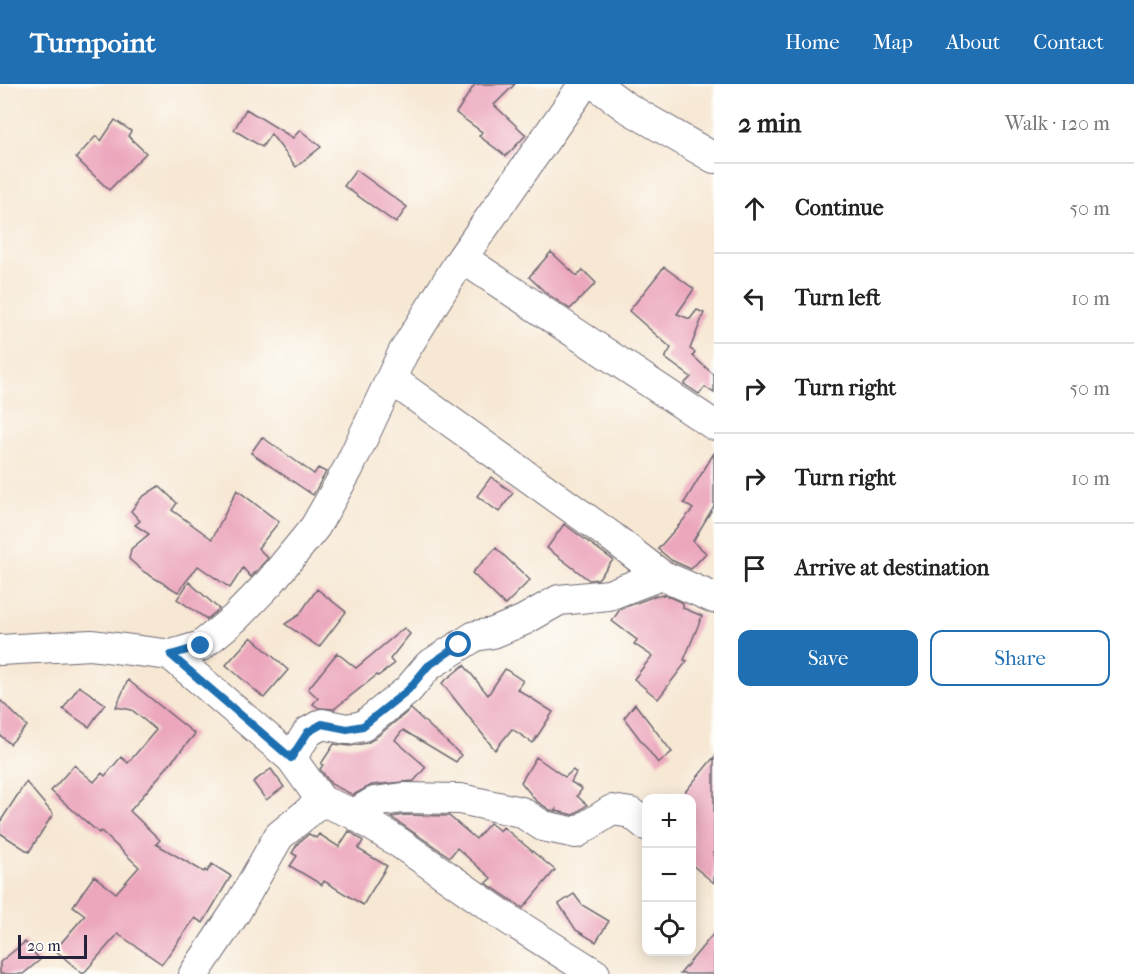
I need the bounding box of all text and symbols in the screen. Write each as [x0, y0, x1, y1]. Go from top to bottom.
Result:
text: Turnpoint [30, 26, 156, 59]
text: Home [785, 30, 840, 54]
text: Map [873, 30, 913, 54]
text: About [946, 30, 1000, 54]
text: Contact [1033, 30, 1104, 54]
text: 2 min [738, 108, 801, 139]
text: Walk · 120 m [1005, 112, 1110, 135]
icon: ahead [738, 192, 771, 225]
text: Continue [795, 195, 884, 221]
text: 50 m [1069, 197, 1110, 220]
icon: left [738, 282, 771, 315]
text: Turn left [795, 285, 881, 311]
text: 10 m [1071, 287, 1110, 310]
icon: right [738, 372, 771, 405]
text: Turn right [795, 375, 896, 401]
text: 50 m [1069, 377, 1110, 400]
icon: right [738, 462, 771, 495]
text: Turn right [795, 465, 896, 491]
text: 10 m [1071, 467, 1110, 490]
icon: arrive [738, 552, 771, 585]
text: Arrive at destination [795, 555, 989, 581]
button: Save [738, 630, 918, 686]
button: Share [930, 630, 1110, 686]
route start [445, 631, 471, 657]
route end [187, 632, 213, 658]
map controls [642, 794, 696, 956]
button: + [642, 794, 696, 848]
button: − [642, 848, 696, 902]
button: locate [642, 902, 696, 956]
scale bar [18, 932, 87, 960]
text: 20 m [27, 936, 61, 955]

